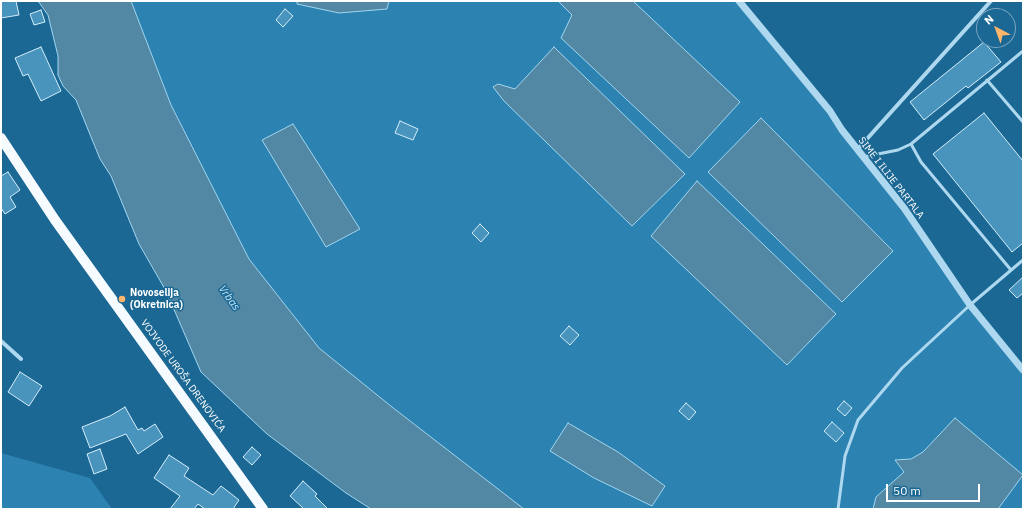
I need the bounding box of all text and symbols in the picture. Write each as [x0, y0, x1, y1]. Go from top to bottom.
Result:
north arrow [976, 8, 1016, 48]
text: N [981, 12, 996, 28]
street label: SIME I ILIJE PARTALA [855, 135, 927, 221]
water label: Vrbas [215, 283, 243, 313]
place label: Novoselija (Okretnica) [130, 287, 183, 310]
marker: Novoselija (Okretnica) [117, 294, 127, 304]
street label: VOJVODE UROŠA DRENOVIĆA [138, 317, 228, 435]
scale bar [888, 476, 982, 502]
text: 50 m [893, 483, 921, 498]

